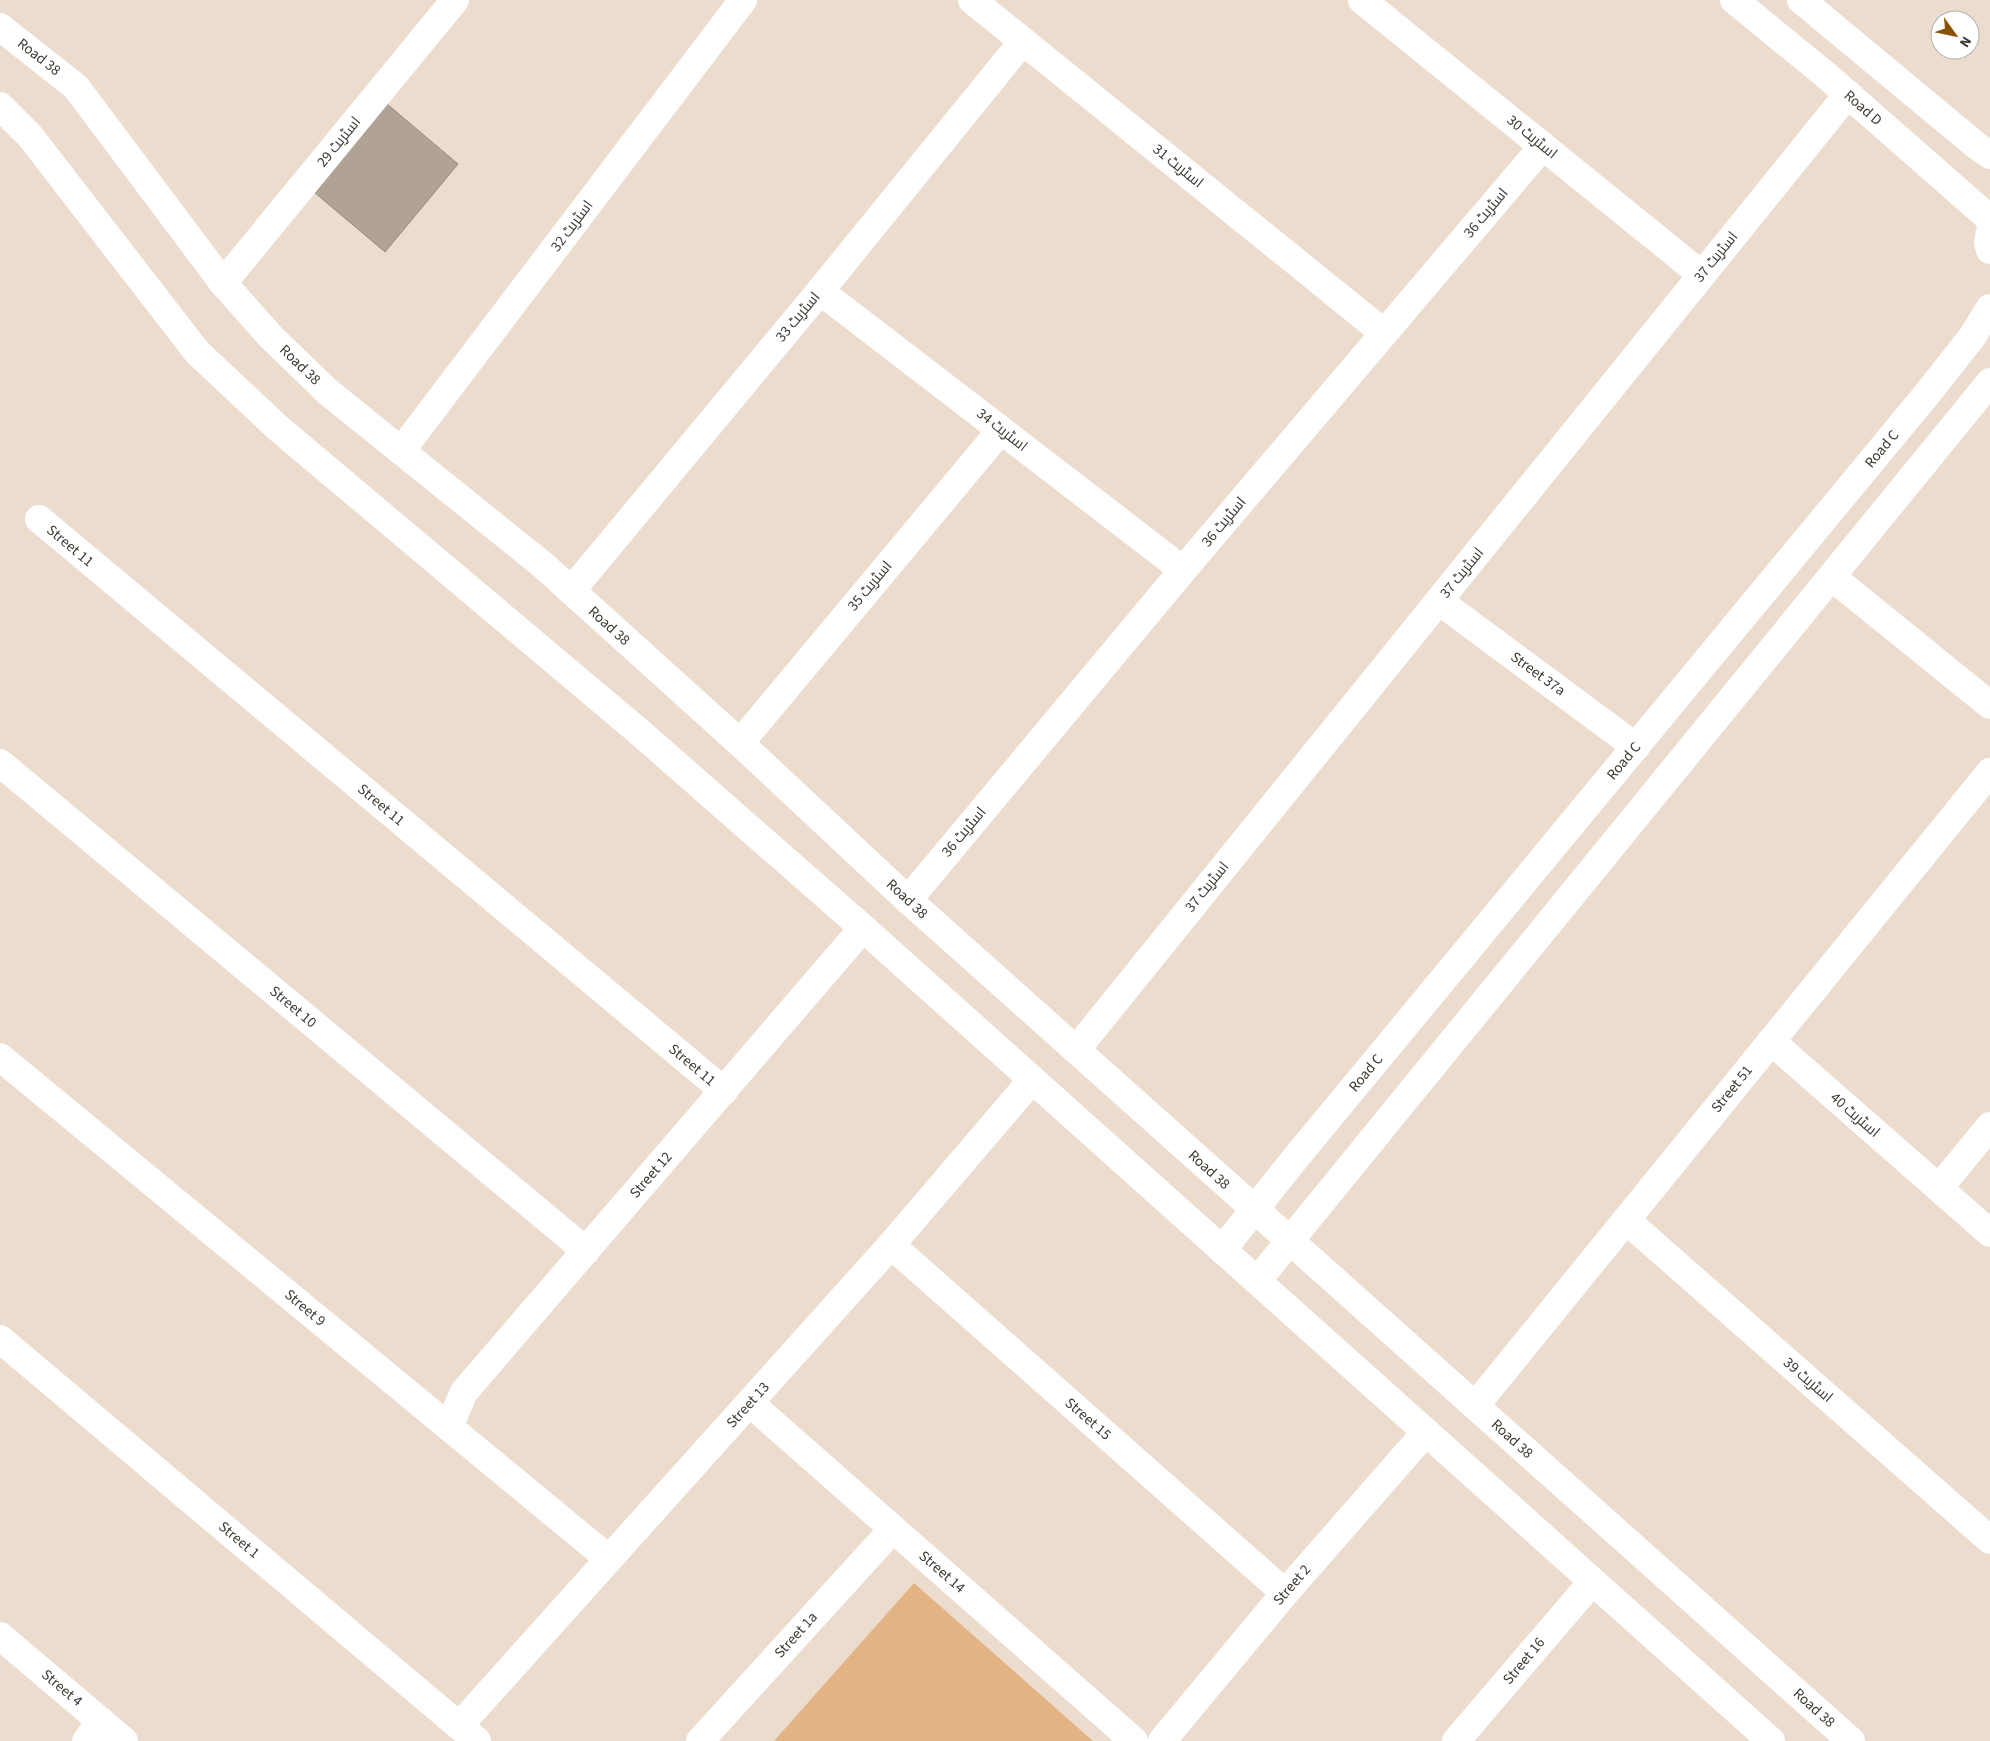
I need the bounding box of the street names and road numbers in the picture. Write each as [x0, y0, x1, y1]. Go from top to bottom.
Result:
street label: Road 38 [13, 33, 65, 81]
street label: Road D [1839, 86, 1887, 130]
street label: اسٹریٹ 30 [1502, 110, 1562, 164]
street label: اسٹریٹ 29 [312, 112, 366, 172]
street label: اسٹریٹ 31 [1148, 139, 1208, 193]
street label: اسٹریٹ 36 [1459, 183, 1513, 243]
street label: اسٹریٹ 32 [546, 196, 598, 256]
street label: اسٹریٹ 37 [1689, 227, 1743, 287]
street label: اسٹریٹ 33 [771, 287, 825, 347]
street label: Road 38 [275, 340, 325, 390]
street label: اسٹریٹ 34 [972, 403, 1032, 457]
street label: Road C [1860, 425, 1904, 473]
street label: اسٹریٹ 36 [1197, 492, 1251, 552]
street label: Street 11 [42, 520, 98, 572]
street label: اسٹریٹ 37 [1435, 543, 1489, 603]
street label: اسٹریٹ 35 [843, 556, 897, 616]
street label: Road 38 [583, 601, 635, 651]
street label: Street 37a [1506, 647, 1570, 701]
street label: Road C [1602, 737, 1646, 785]
street label: Street 11 [353, 779, 409, 831]
street label: اسٹریٹ 36 [937, 802, 991, 862]
street label: اسٹریٹ 37 [1180, 857, 1234, 917]
street label: Road 38 [882, 874, 932, 924]
street label: Street 10 [265, 981, 321, 1033]
street label: Street 11 [664, 1039, 720, 1091]
street label: Road C [1344, 1049, 1388, 1097]
street label: Street 51 [1706, 1061, 1758, 1117]
street label: اسٹریٹ 40 [1826, 1088, 1884, 1142]
street label: Road 38 [1183, 1145, 1235, 1195]
street label: Street 12 [625, 1147, 677, 1203]
street label: Street 9 [280, 1285, 330, 1331]
street label: اسٹریٹ 39 [1779, 1353, 1837, 1407]
street label: Street 13 [722, 1377, 774, 1433]
street label: Street 15 [1060, 1393, 1116, 1445]
street label: Road 38 [1486, 1414, 1538, 1464]
street label: Street 1 [214, 1517, 264, 1563]
street label: Street 14 [914, 1546, 970, 1598]
street label: Street 2 [1268, 1560, 1316, 1610]
street label: Street 1a [770, 1607, 822, 1663]
street label: Street 16 [1498, 1633, 1550, 1689]
street label: Street 4 [37, 1665, 88, 1712]
street label: Road 38 [1788, 1683, 1840, 1733]

